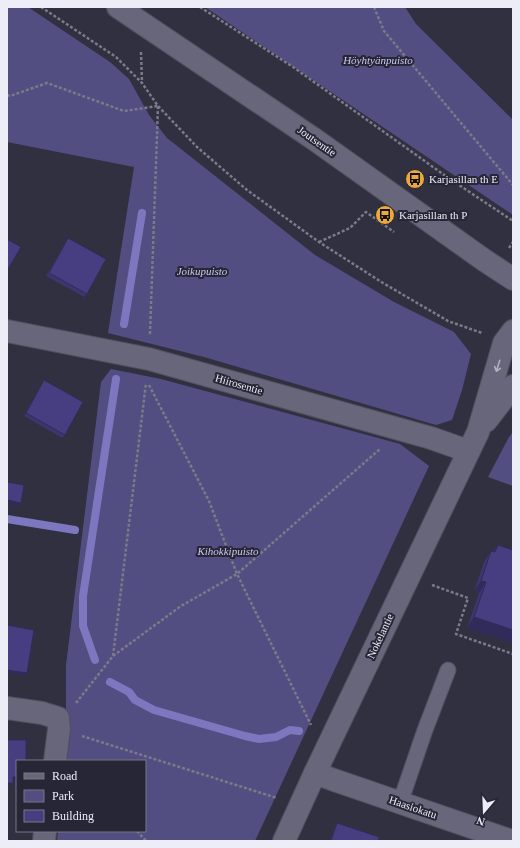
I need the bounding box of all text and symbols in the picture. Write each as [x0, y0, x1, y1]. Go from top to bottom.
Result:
park label: Höyhtyänpuisto [342, 54, 413, 66]
street label: Joutsentie [296, 123, 339, 159]
bus stop icon: Karjasillan th E [404, 168, 426, 190]
place label: Karjasillan th E [429, 173, 498, 185]
bus stop icon: Karjasillan th P [374, 204, 396, 226]
place label: Karjasillan th P [399, 209, 467, 221]
park label: Joikupuisto [177, 265, 228, 277]
one-way arrow [494, 359, 501, 372]
street label: Hiirosentie [214, 371, 264, 397]
park label: Kihokkipuisto [196, 545, 259, 557]
street label: Nokelantie [364, 611, 396, 660]
legend [16, 760, 146, 832]
text: Road [52, 769, 77, 783]
text: Park [52, 789, 74, 803]
north arrow [464, 792, 504, 832]
street label: Haasiokatu [388, 793, 439, 821]
text: Building [52, 809, 94, 823]
text: N [475, 814, 486, 828]

